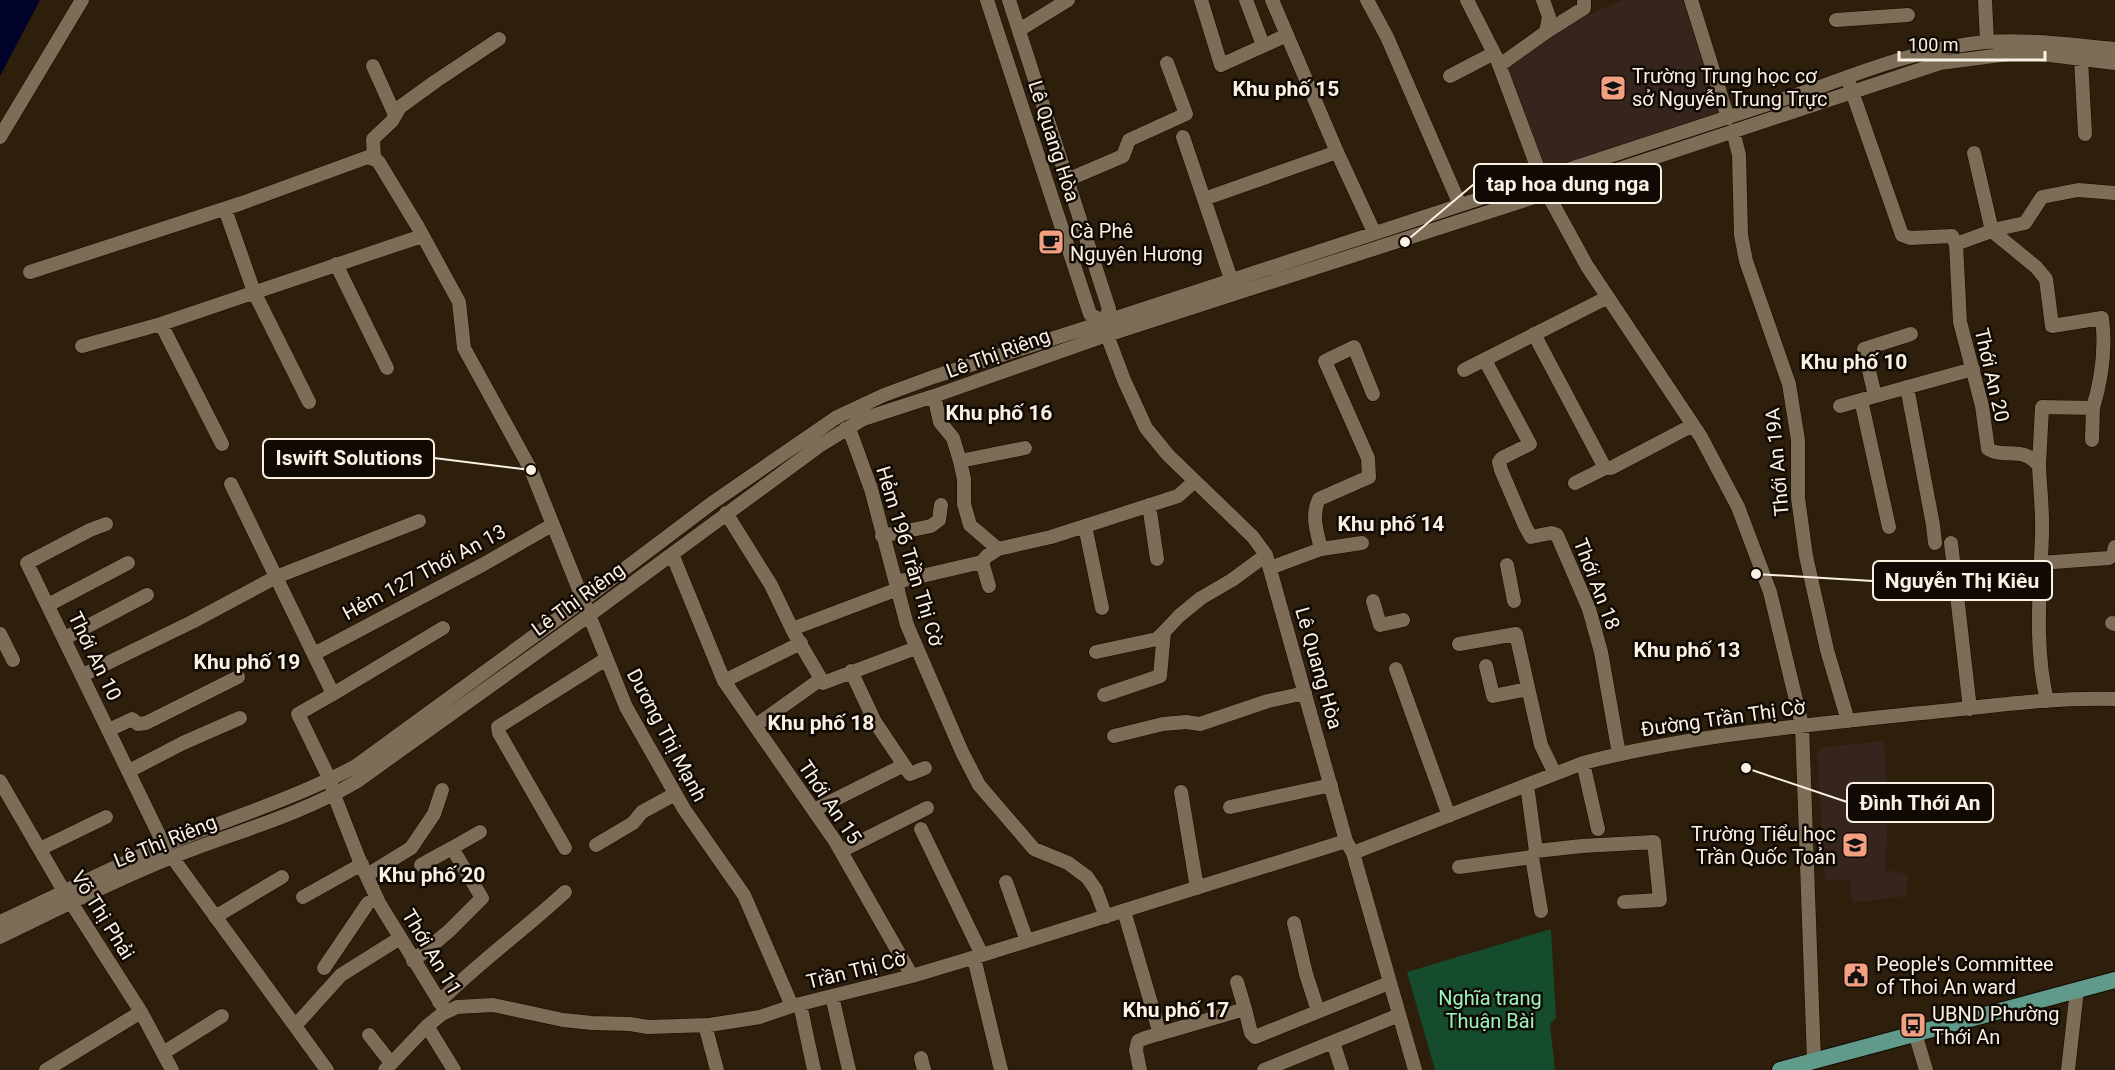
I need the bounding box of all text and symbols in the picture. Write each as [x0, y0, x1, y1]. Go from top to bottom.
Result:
scale bar [1899, 24, 2044, 62]
text: 100 m [1908, 34, 1959, 55]
place label: Trường Trung học cơ sở Nguyễn Trung Trực [1632, 64, 1827, 111]
school or university icon: Trường Trung học cơ sở Nguyễn Trung Trực [1598, 73, 1628, 103]
street label: Lê Quang Hòa [1023, 77, 1085, 205]
district label: Khu phố 15 [1233, 77, 1339, 101]
callout: tap hoa dung nga [1474, 164, 1661, 203]
text: tap hoa dung nga [1486, 172, 1650, 196]
place label: Cà Phê Nguyên Hương [1070, 219, 1203, 266]
cafe icon: Cà Phê Nguyên Hương [1036, 227, 1066, 257]
street label: Lê Thị Riêng [943, 323, 1053, 383]
street label: Thới An 20 [1970, 326, 2014, 424]
district label: Khu phố 10 [1801, 350, 1907, 374]
district label: Khu phố 16 [946, 401, 1052, 425]
street label: Thới An 19A [1760, 407, 1794, 517]
callout: Iswift Solutions [263, 439, 434, 478]
text: Iswift Solutions [276, 446, 423, 470]
street label: Hẻm 196 Trần Thị Cờ [871, 463, 949, 649]
district label: Khu phố 14 [1338, 512, 1444, 536]
street label: Hẻm 127 Thới An 13 [338, 519, 510, 625]
street label: Thới An 18 [1569, 535, 1625, 633]
street label: Lê Thị Riêng [527, 557, 629, 641]
callout: Nguyễn Thị Kiêu [1873, 561, 2052, 600]
text: Nguyễn Thị Kiêu [1885, 569, 2039, 593]
street label: Lê Quang Hòa [1290, 604, 1348, 732]
street label: Thới An 10 [63, 608, 127, 704]
district label: Khu phố 13 [1634, 638, 1740, 662]
district label: Khu phố 19 [194, 650, 300, 674]
street label: Dương Thị Mạnh [622, 664, 712, 806]
street label: Đường Trần Thị Cờ [1639, 695, 1807, 741]
district label: Khu phố 18 [768, 711, 874, 735]
street label: Thới An 15 [793, 756, 867, 848]
callout: Đình Thới An [1847, 783, 1993, 822]
text: Đình Thới An [1859, 791, 1981, 815]
street label: Lê Thị Riêng [110, 809, 220, 873]
place label: Trường Tiểu học Trần Quốc Toản [1691, 822, 1836, 869]
school or university icon: Trường Tiểu học Trần Quốc Toản [1840, 830, 1870, 860]
district label: Khu phố 20 [379, 863, 485, 887]
street label: Võ Thị Phải [66, 866, 140, 964]
street label: Thới An 11 [397, 905, 467, 999]
street label: Trần Thị Cờ [804, 946, 909, 994]
place label: People's Committee of Thoi An ward [1876, 952, 2054, 999]
public building icon: People's Committee of Thoi An ward [1841, 960, 1871, 990]
park label: Nghĩa trang Thuận Bài [1438, 986, 1542, 1033]
district label: Khu phố 17 [1123, 998, 1229, 1022]
place label: UBND Phường Thới An [1932, 1002, 2060, 1049]
bus stop icon: UBND Phường Thới An [1898, 1010, 1928, 1040]

